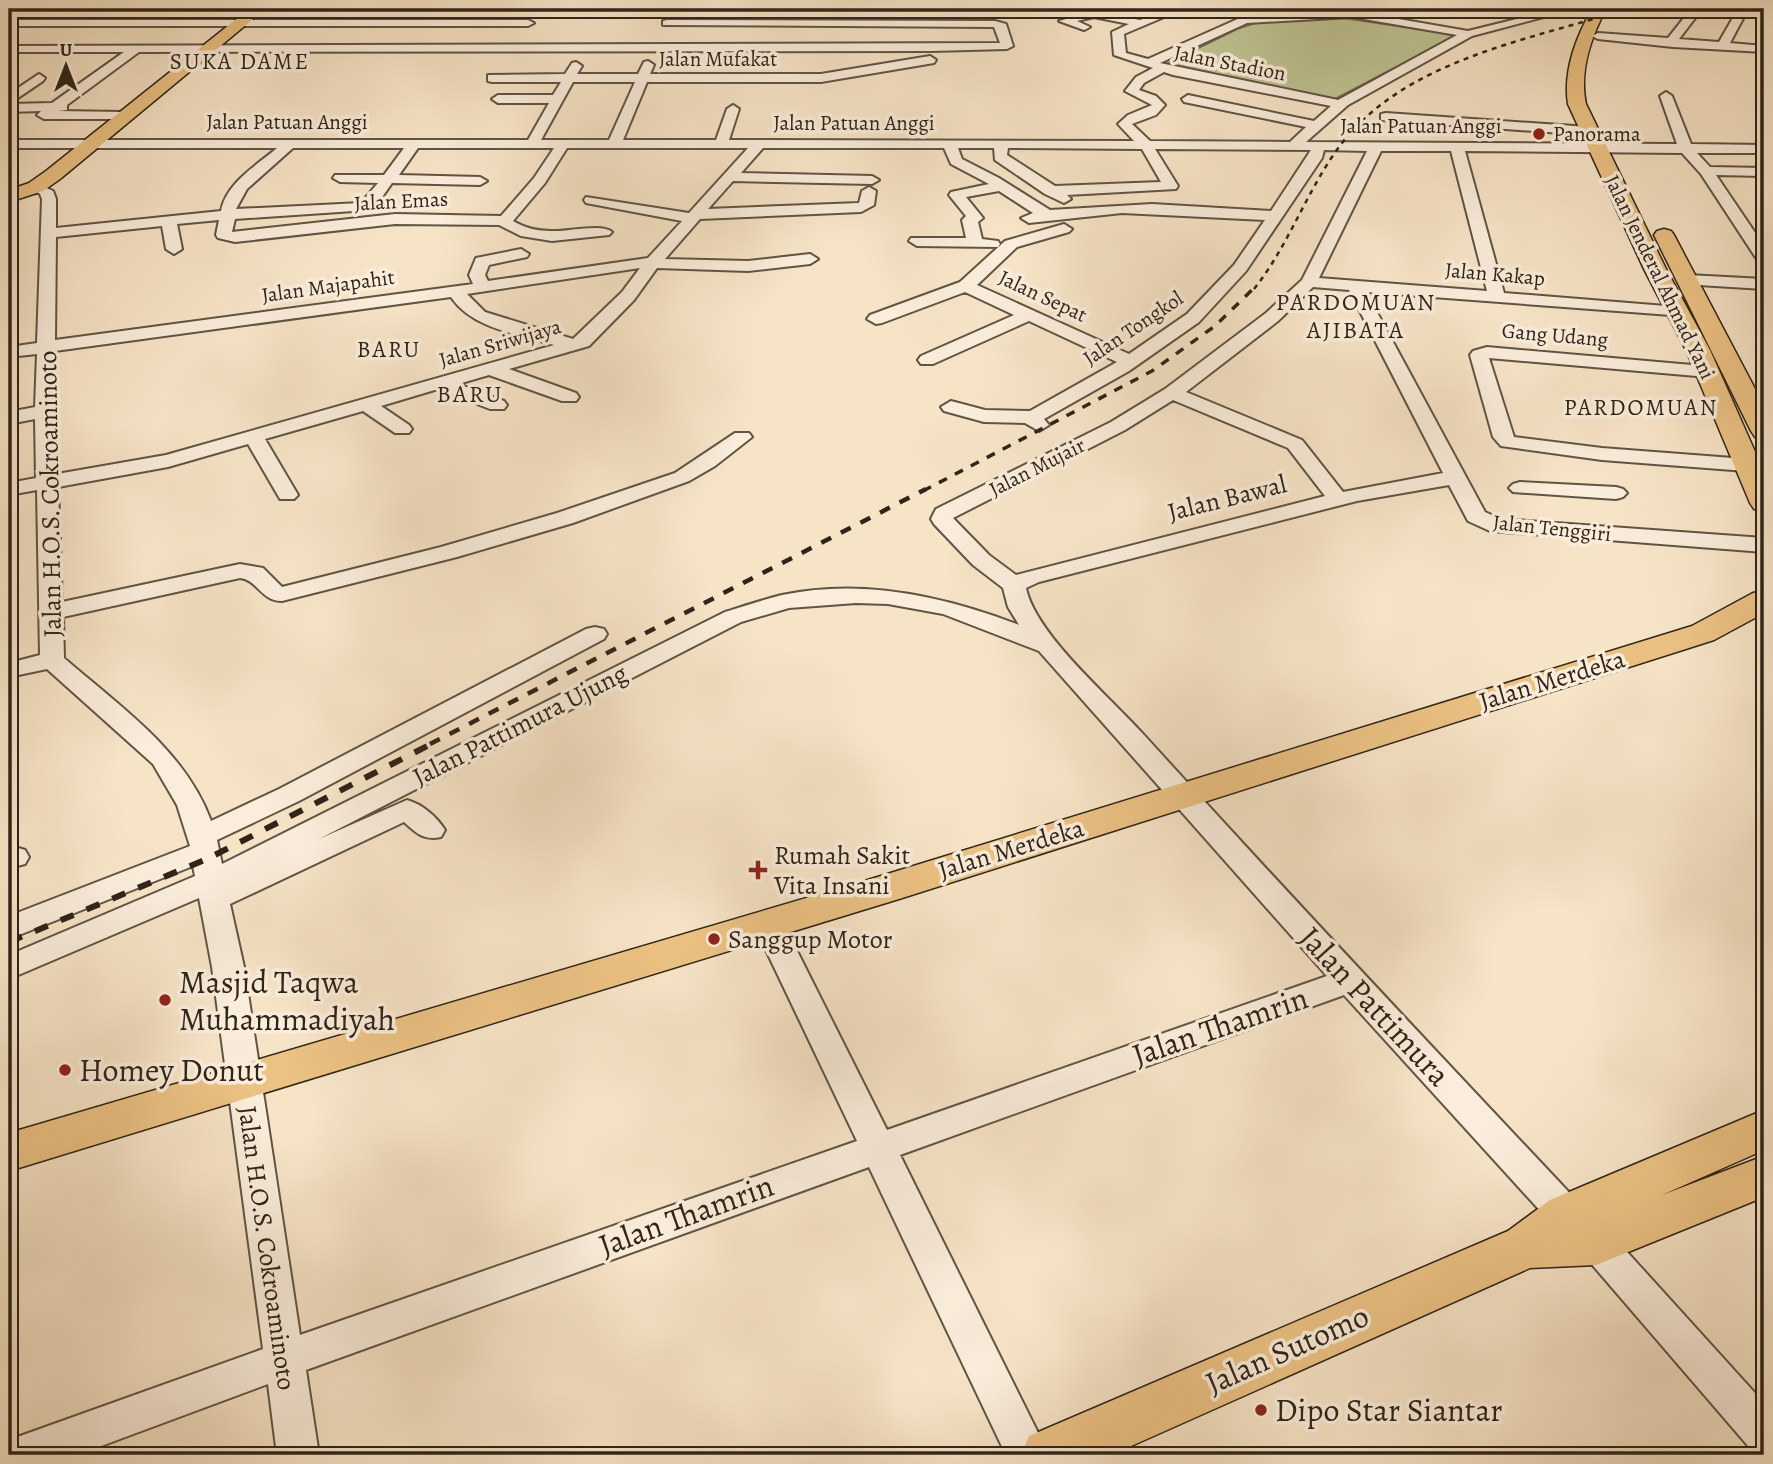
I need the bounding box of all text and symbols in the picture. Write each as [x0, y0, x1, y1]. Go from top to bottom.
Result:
north arrow [32, 32, 102, 102]
text: U [60, 37, 73, 63]
street label: Jalan Stadion [1172, 38, 1288, 88]
street label: Jalan Mufakat [659, 45, 777, 73]
district label: SUKA DAME [170, 46, 310, 77]
street label: Jalan Patuan Anggi [206, 108, 368, 136]
street label: Jalan Patuan Anggi [773, 109, 935, 137]
street label: Jalan Patuan Anggi [1340, 112, 1502, 140]
place label: Panorama [1553, 120, 1641, 148]
marker: Panorama [1531, 126, 1547, 142]
street label: Jalan Jenderal Ahmad Yani [1598, 170, 1722, 384]
street label: Jalan Emas [353, 185, 449, 217]
street label: Jalan Kakap [1444, 256, 1546, 292]
street label: Jalan Majapahit [260, 263, 396, 309]
street label: Jalan Sepat [994, 263, 1092, 329]
street label: Jalan Tongkol [1078, 284, 1188, 372]
district label: PARDOMUAN AJIBATA [1276, 286, 1436, 346]
street label: Jalan Sriwijaya [436, 312, 564, 374]
street label: Gang Udang [1501, 316, 1610, 354]
district label: BARU [357, 334, 421, 365]
street label: Jalan H.O.S. Cokroaminoto [30, 350, 70, 638]
district label: BARU [437, 378, 503, 410]
district label: PARDOMUAN [1564, 392, 1718, 423]
street label: Jalan Mujair [984, 431, 1090, 503]
street label: Jalan Bawal [1164, 466, 1290, 530]
street label: Jalan Tenggiri [1492, 508, 1613, 548]
street label: Jalan Merdeka [1475, 641, 1629, 719]
street label: Jalan Pattimura Ujung [407, 656, 633, 794]
street label: Jalan Merdeka [934, 810, 1088, 888]
place label: Rumah Sakit Vita Insani [773, 838, 911, 903]
marker: Rumah Sakit Vita Insani [748, 860, 768, 880]
street label: Jalan Pattimura [1289, 916, 1461, 1096]
place label: Sanggup Motor [728, 922, 893, 957]
marker: Sanggup Motor [706, 931, 722, 947]
place label: Masjid Taqwa Muhammadiyah [179, 960, 395, 1041]
street label: Jalan Thamrin [1126, 975, 1314, 1077]
marker: Masjid Taqwa Muhammadiyah [157, 992, 173, 1008]
place label: Homey Donut [79, 1048, 264, 1092]
marker: Homey Donut [57, 1062, 73, 1078]
street label: Jalan H.O.S. Cokroaminoto [230, 1104, 304, 1392]
street label: Jalan Thamrin [592, 1163, 780, 1267]
street label: Jalan Sutomo [1198, 1293, 1376, 1405]
place label: Dipo Star Siantar [1275, 1388, 1503, 1432]
marker: Dipo Star Siantar [1253, 1402, 1269, 1418]

